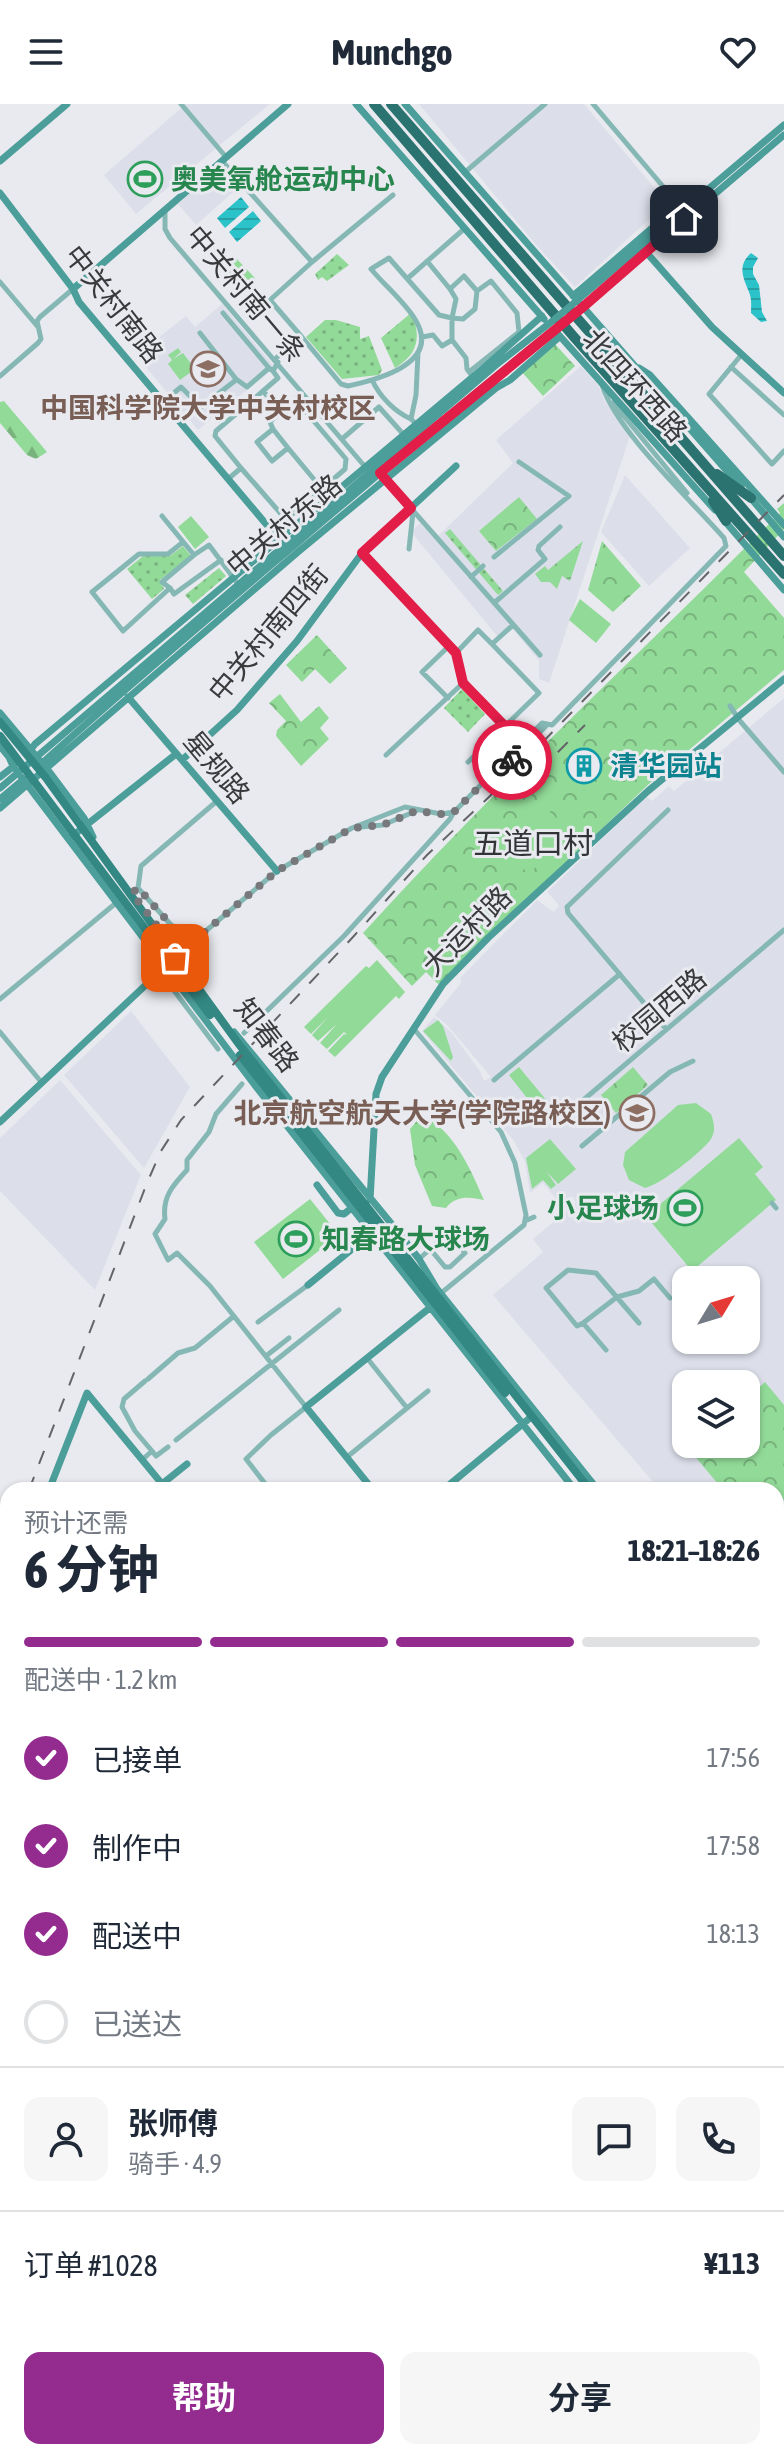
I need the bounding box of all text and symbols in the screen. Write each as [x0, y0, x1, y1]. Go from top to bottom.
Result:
icon: menu [24, 30, 68, 74]
icon: heart [716, 30, 760, 74]
text: Munchgo [331, 31, 453, 73]
sports icon: 奥美氧舱运动中心 [126, 160, 164, 198]
place label: 奥美氧舱运动中心 [171, 163, 395, 195]
pin [650, 185, 718, 253]
icon: home [662, 197, 706, 241]
street label: 中关村南一条 [180, 219, 312, 369]
street label: 中关村南路 [58, 239, 170, 369]
street label: 北四环西路 [576, 322, 694, 448]
school or university icon: 中国科学院大学中关村校区 [189, 350, 227, 388]
place label: 中国科学院大学中关村校区 [40, 392, 376, 424]
street label: 中关村东路 [220, 468, 348, 582]
street label: 中关村南四街 [202, 558, 334, 708]
courier [472, 720, 552, 800]
street label: 星规路 [178, 725, 256, 809]
icon: bike [490, 738, 534, 782]
building icon: 清华园站 [565, 747, 603, 785]
place label: 清华园站 [610, 750, 722, 782]
district label: 五道口村 [473, 826, 593, 860]
street label: 大运村路 [416, 880, 518, 982]
pin [141, 924, 209, 992]
icon: bag [153, 936, 197, 980]
street label: 校园西路 [606, 962, 712, 1058]
street label: 知春路 [229, 992, 305, 1078]
school or university icon: 北京航空航天大学(学院路校区) [618, 1094, 656, 1132]
place label: 北京航空航天大学(学院路校区) [234, 1097, 611, 1129]
sports icon: 小足球场 [666, 1189, 704, 1227]
place label: 小足球场 [547, 1192, 659, 1224]
sports icon: 知春路大球场 [277, 1220, 315, 1258]
place label: 知春路大球场 [322, 1223, 490, 1255]
north arrow [672, 1266, 760, 1354]
map controls [672, 1266, 760, 1458]
button: layers [672, 1370, 760, 1458]
text: 预计还需 [24, 1508, 128, 1538]
text: 18:21–18:26 [628, 1533, 760, 1567]
text: 6 分钟 [24, 1539, 160, 1599]
text: 配送中 · 1.2 km [24, 1665, 177, 1695]
icon: check [24, 1736, 68, 1780]
text: 已接单 [92, 1743, 182, 1777]
text: 17:56 [706, 1743, 760, 1773]
icon: check [24, 1824, 68, 1868]
text: 制作中 [92, 1831, 182, 1865]
text: 17:58 [706, 1831, 760, 1861]
icon: check [24, 1912, 68, 1956]
text: 配送中 [92, 1919, 182, 1953]
text: 18:13 [706, 1919, 760, 1949]
text: 已送达 [92, 2007, 182, 2041]
button: person [24, 2097, 108, 2181]
button: chat [572, 2097, 656, 2181]
button: phone [676, 2097, 760, 2181]
text: 张师傅 [128, 2106, 218, 2140]
text: 骑手 · 4.9 [128, 2149, 222, 2179]
text: ¥113 [704, 2246, 760, 2280]
text: 订单 #1028 [24, 2248, 158, 2282]
button: 帮助 [24, 2352, 384, 2444]
button: 分享 [400, 2352, 760, 2444]

